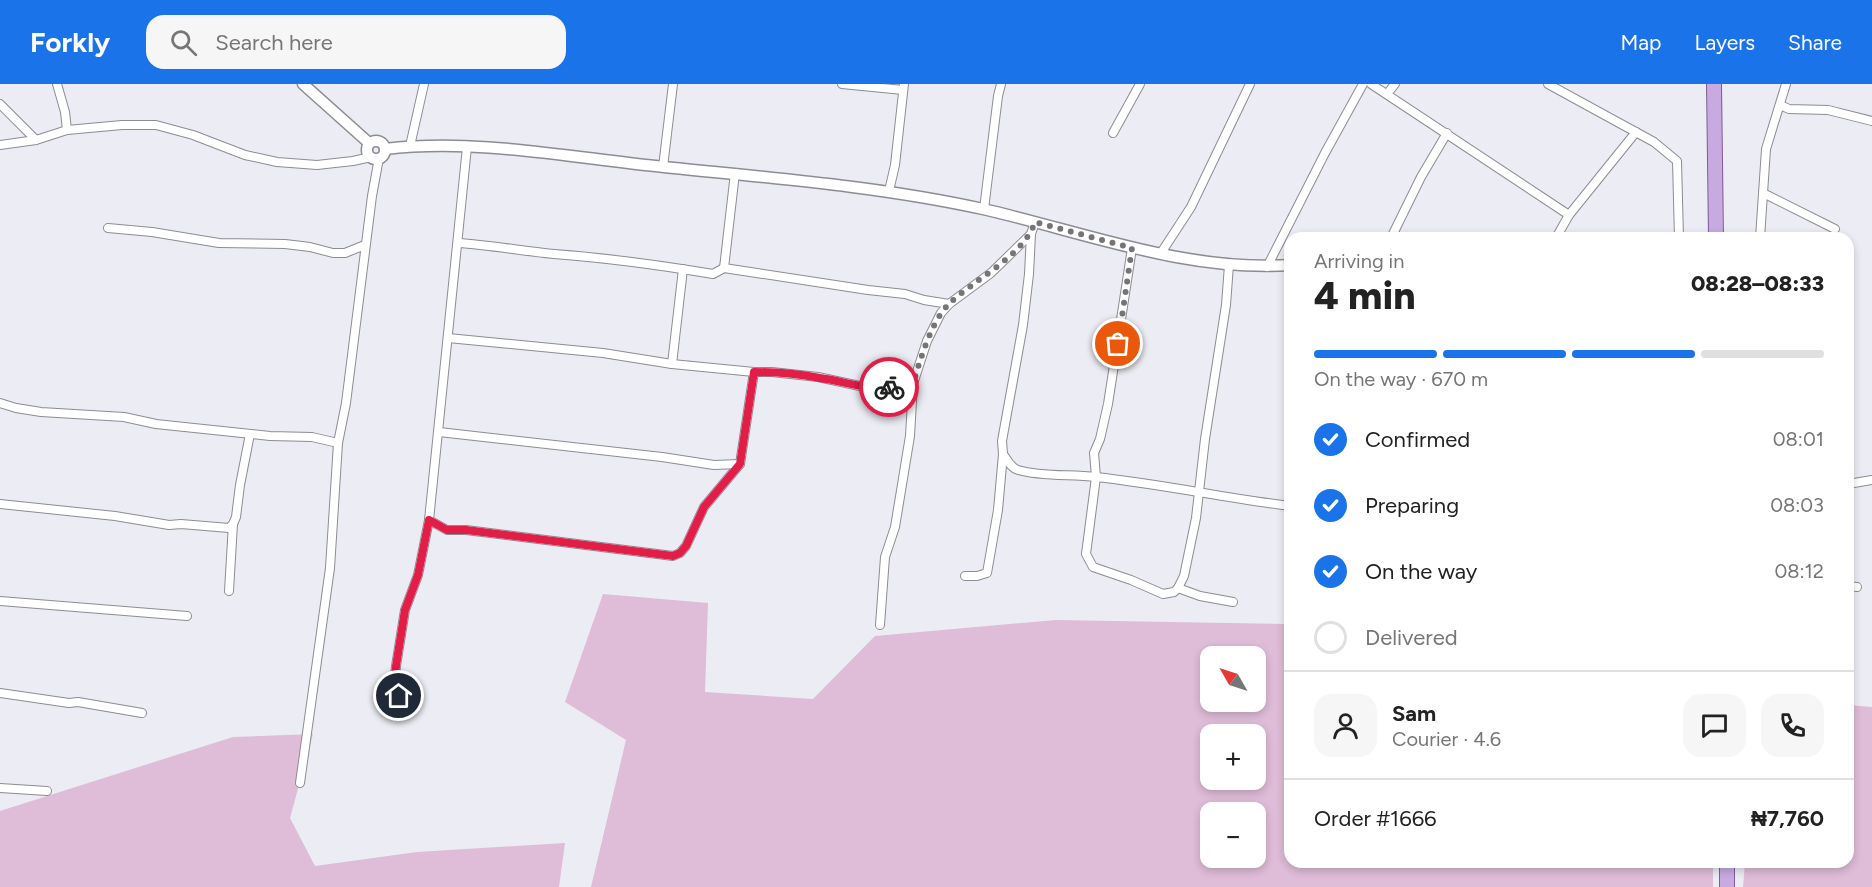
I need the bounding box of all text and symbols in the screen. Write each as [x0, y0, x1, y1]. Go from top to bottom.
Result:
search box [146, 15, 566, 69]
text: Forkly [30, 25, 110, 59]
icon: search [167, 26, 200, 59]
text: Search here [215, 29, 333, 56]
text: Map [1621, 30, 1661, 55]
text: Layers [1694, 30, 1755, 55]
text: Share [1788, 30, 1842, 55]
text: Arriving in [1314, 249, 1404, 273]
text: 08:28–08:33 [1691, 270, 1824, 297]
text: 4 min [1314, 272, 1416, 319]
pin [1092, 318, 1143, 369]
icon: bag [1101, 327, 1134, 360]
courier [859, 357, 919, 417]
text: On the way · 670 m [1314, 367, 1488, 391]
icon: bike [873, 371, 906, 404]
icon: check [1314, 423, 1347, 456]
text: Confirmed [1365, 426, 1470, 453]
text: 08:01 [1773, 427, 1824, 451]
icon: check [1314, 489, 1347, 522]
text: Preparing [1365, 492, 1459, 519]
text: 08:03 [1770, 493, 1824, 517]
icon: check [1314, 555, 1347, 588]
text: On the way [1365, 558, 1477, 585]
text: 08:12 [1774, 559, 1824, 583]
text: Delivered [1365, 624, 1458, 651]
north arrow [1200, 646, 1266, 712]
map controls [1200, 646, 1266, 868]
pin [373, 670, 424, 721]
icon: home [382, 679, 415, 712]
button: person [1314, 694, 1377, 757]
button: chat [1683, 694, 1746, 757]
button: phone [1761, 694, 1824, 757]
text: Sam [1392, 700, 1436, 727]
button: + [1200, 724, 1266, 790]
text: Courier · 4.6 [1392, 727, 1501, 751]
button: − [1200, 802, 1266, 868]
text: Order #1666 [1314, 805, 1437, 832]
text: ₦7,760 [1751, 805, 1824, 832]

